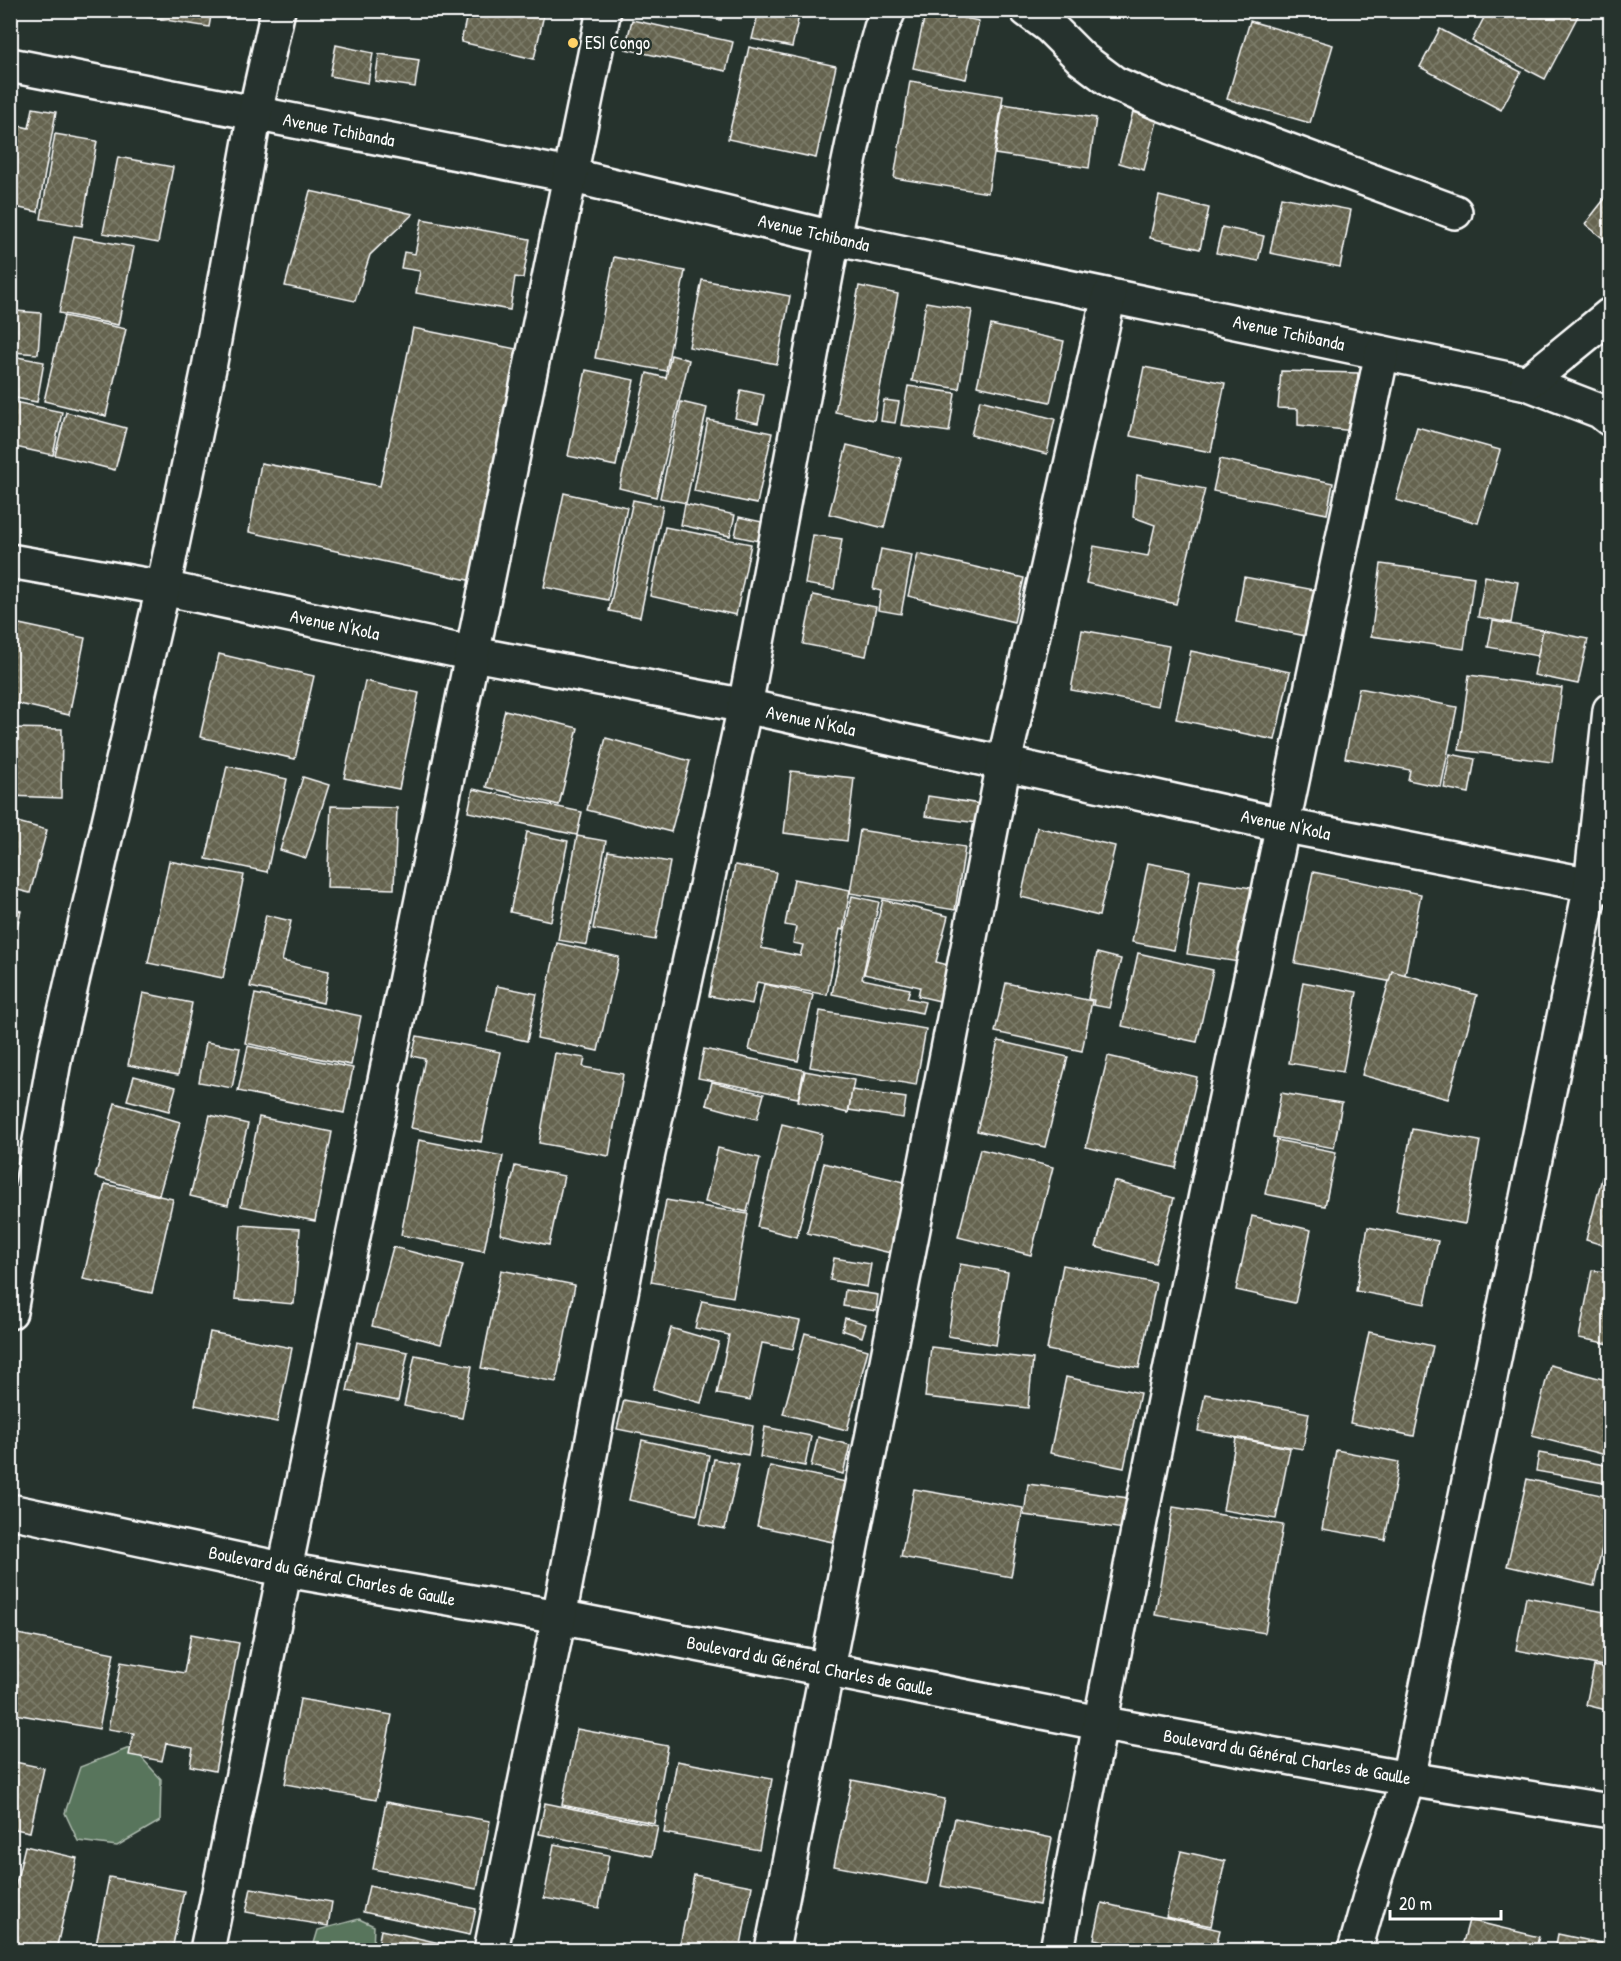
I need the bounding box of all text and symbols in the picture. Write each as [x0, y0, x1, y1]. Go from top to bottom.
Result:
place label: ESI Congo [585, 30, 650, 55]
marker: ESI Congo [566, 36, 580, 50]
street label: Avenue Tchibanda [281, 106, 397, 153]
street label: Avenue Tchibanda [756, 208, 872, 257]
street label: Avenue Tchibanda [1231, 308, 1347, 357]
street label: Avenue N'Kola [288, 603, 382, 646]
street label: Avenue N'Kola [764, 699, 858, 742]
street label: Avenue N'Kola [1239, 803, 1333, 846]
street label: Boulevard du Général Charles de Gaulle [207, 1539, 458, 1612]
street label: Boulevard du Général Charles de Gaulle [685, 1629, 936, 1702]
street label: Boulevard du Général Charles de Gaulle [1161, 1722, 1413, 1791]
scale bar [1390, 1883, 1501, 1921]
text: 20 m [1399, 1891, 1432, 1916]

